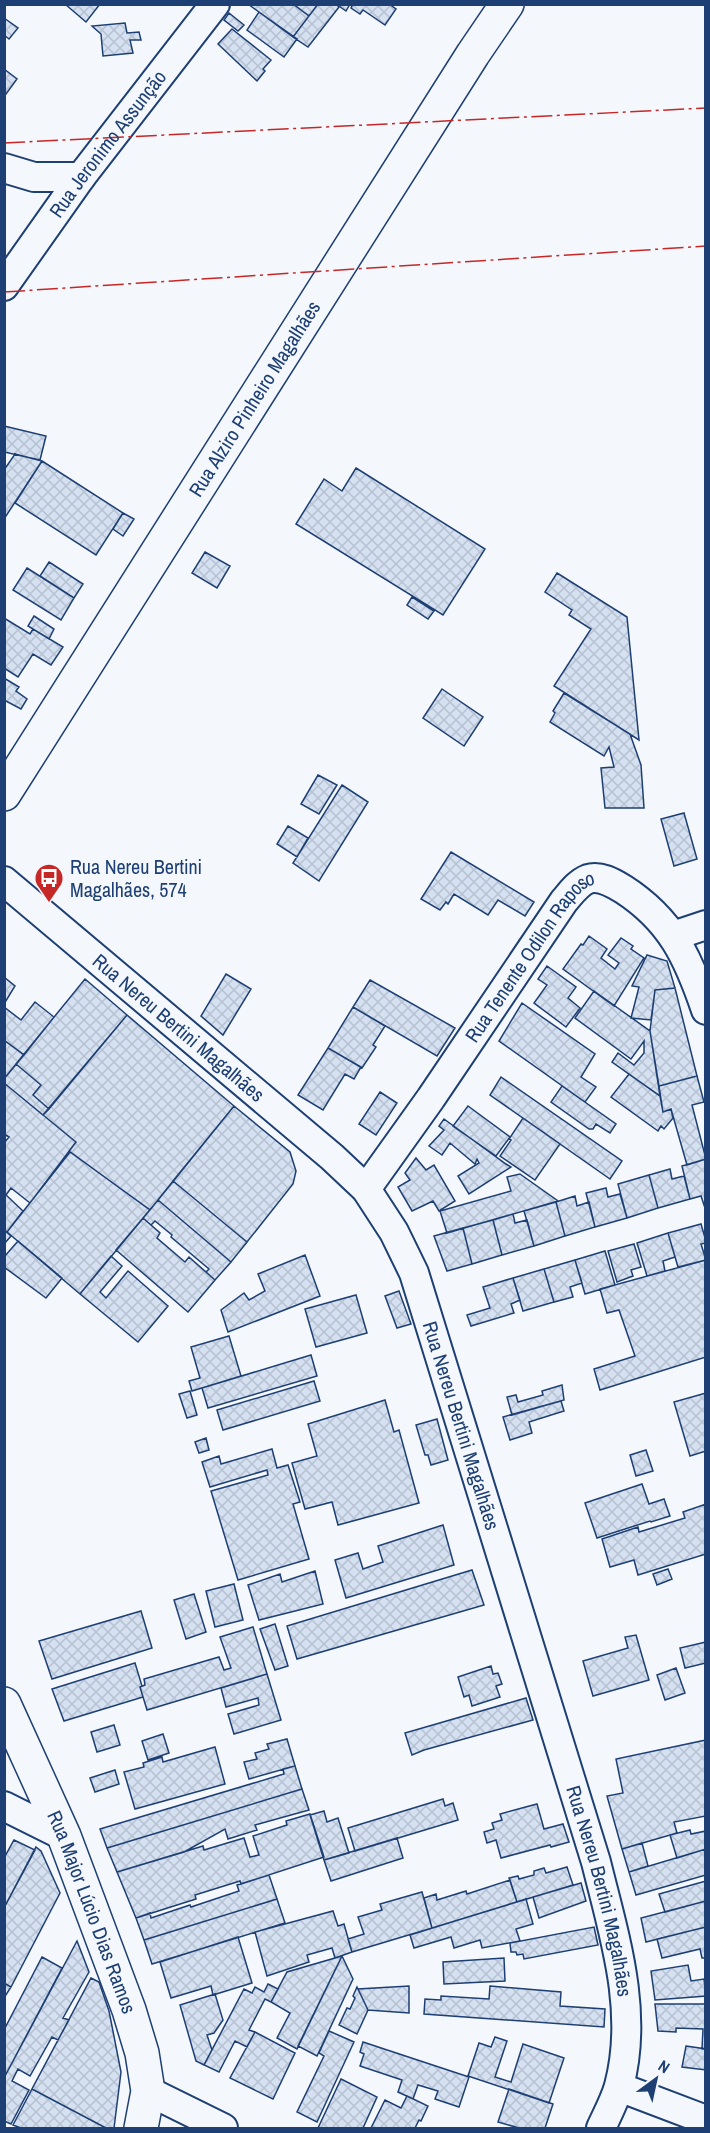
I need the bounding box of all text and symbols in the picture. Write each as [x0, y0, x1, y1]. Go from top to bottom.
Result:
street label: Rua Jeronimo Assunção [43, 64, 172, 223]
street label: Rua Alziro Pinheiro Magalhães [182, 295, 326, 502]
place label: Rua Nereu Bertini Magalhães, 574 [70, 853, 202, 903]
bus stop icon: Rua Nereu Bertini Magalhães, 574 [33, 862, 65, 904]
street label: Rua Tenente Odilon Raposo [458, 864, 597, 1047]
street label: Rua Nereu Bertini Magalhães [87, 947, 271, 1108]
street label: Rua Nereu Bertini Magalhães [417, 1318, 507, 1533]
street label: Rua Nereu Bertini Magalhães [560, 1782, 639, 1998]
street label: Rua Major Lúcio Dias Ramos [41, 1806, 143, 2017]
north arrow [626, 2049, 686, 2109]
text: N [654, 2055, 674, 2078]

